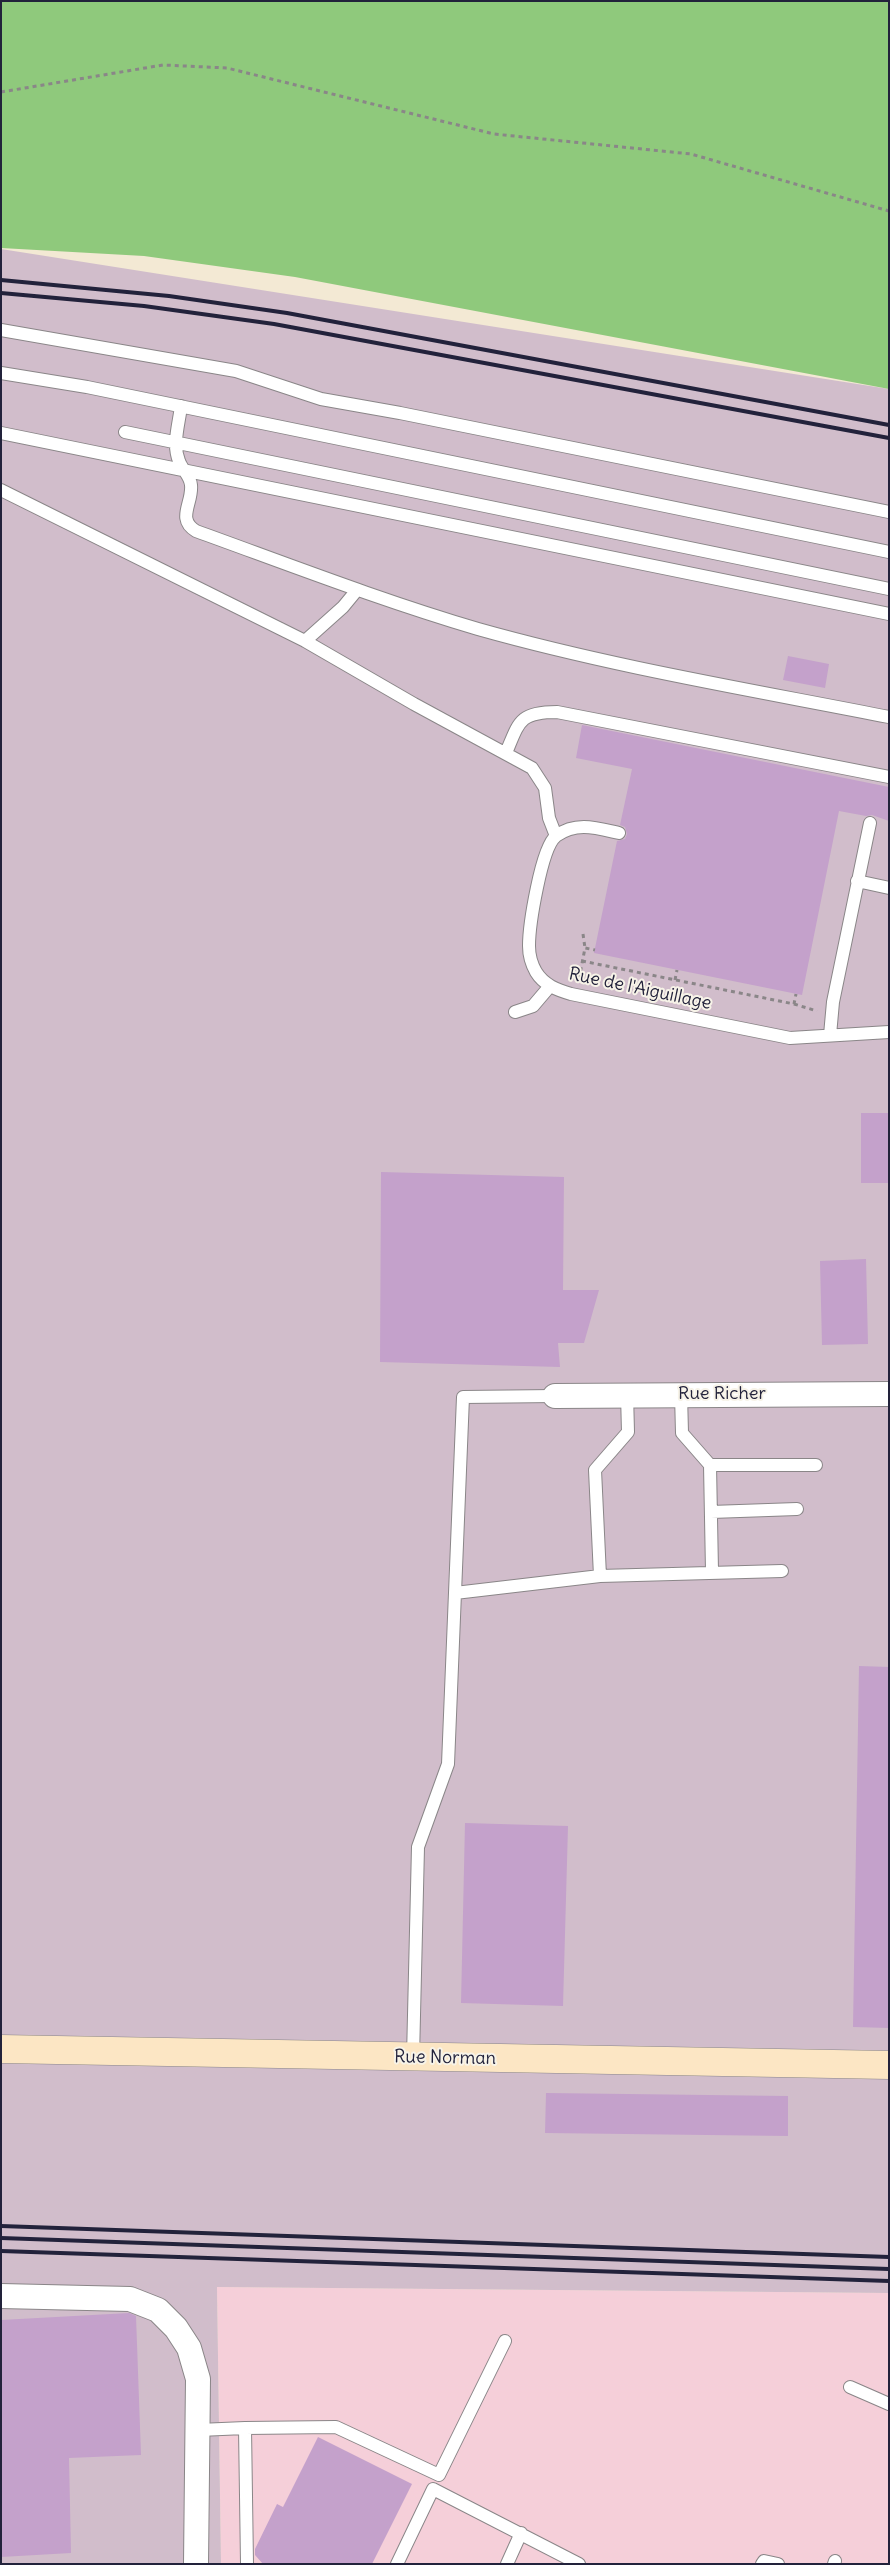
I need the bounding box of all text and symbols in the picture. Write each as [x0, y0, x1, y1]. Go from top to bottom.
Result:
street label: Rue de l'Aiguillage [567, 963, 713, 1015]
street label: Rue Richer [678, 1383, 766, 1405]
street label: Rue Norman [394, 2046, 496, 2070]

